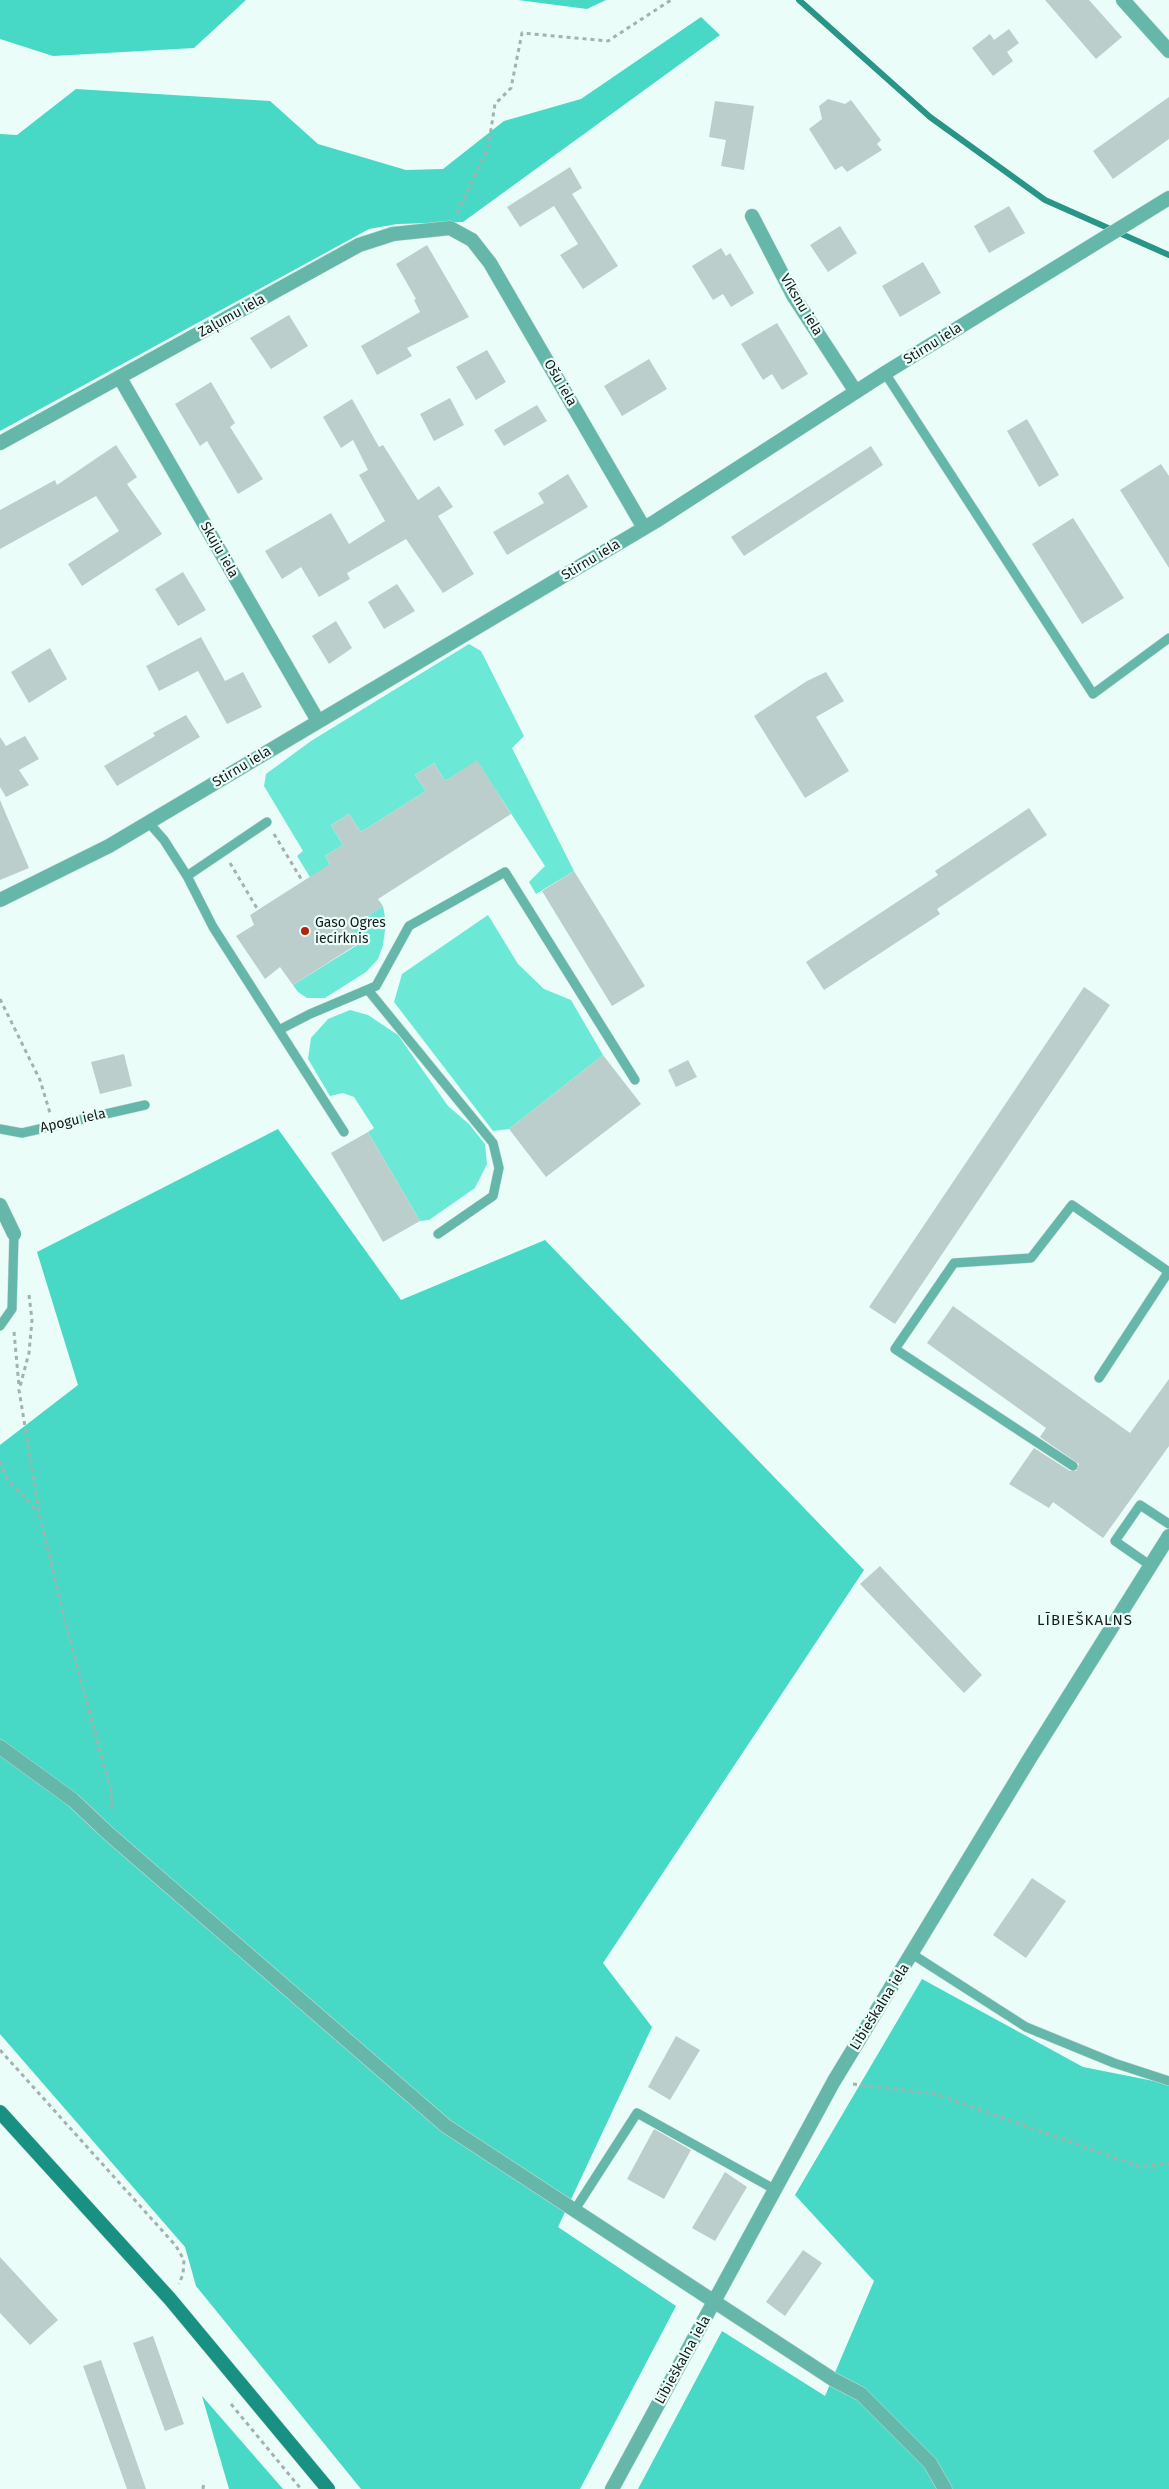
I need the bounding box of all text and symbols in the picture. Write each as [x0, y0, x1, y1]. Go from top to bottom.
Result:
street label: Vīksnu iela [776, 271, 826, 339]
street label: Zaļumu iela [196, 291, 268, 341]
street label: Stirnu iela [901, 320, 965, 368]
street label: Ošu iela [540, 357, 580, 409]
street label: Skuju iela [196, 519, 242, 581]
street label: Stirnu iela [559, 536, 623, 584]
street label: Stirnu iela [210, 743, 274, 791]
place label: Gaso Ogres iecirknis [315, 915, 386, 948]
marker: Gaso Ogres iecirknis [299, 925, 311, 937]
street label: Apogu iela [39, 1105, 107, 1137]
district label: LĪBIEŠKALNS [1036, 1612, 1134, 1630]
street label: Lībieškalna iela [847, 1961, 913, 2053]
street label: Lībieškalna iela [652, 2313, 714, 2407]

